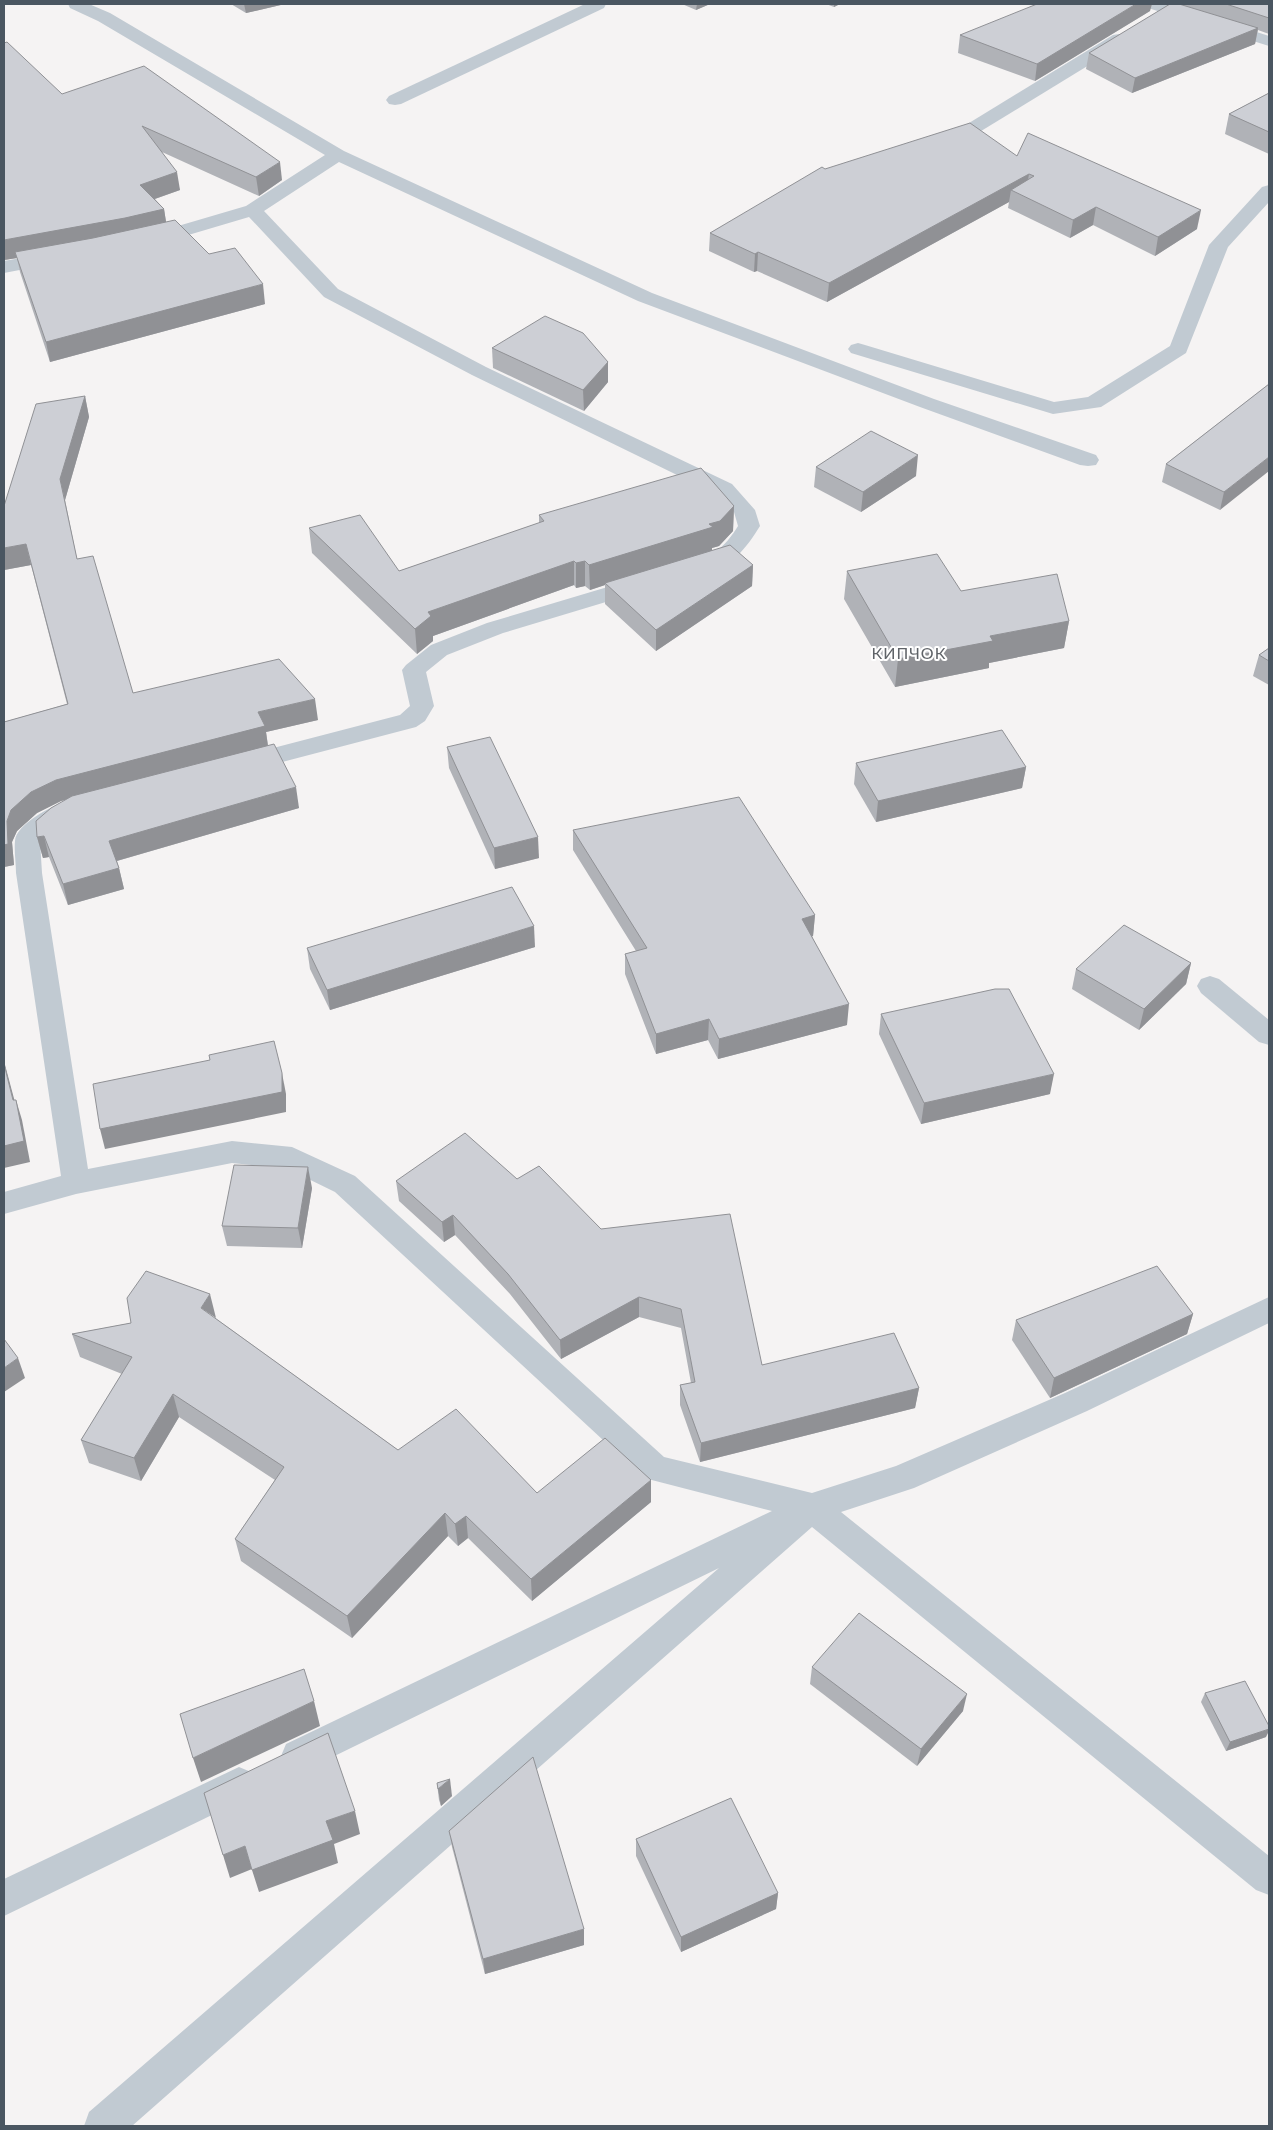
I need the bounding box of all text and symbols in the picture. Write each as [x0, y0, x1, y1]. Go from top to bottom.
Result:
district label: КИПЧОК [872, 643, 946, 662]

